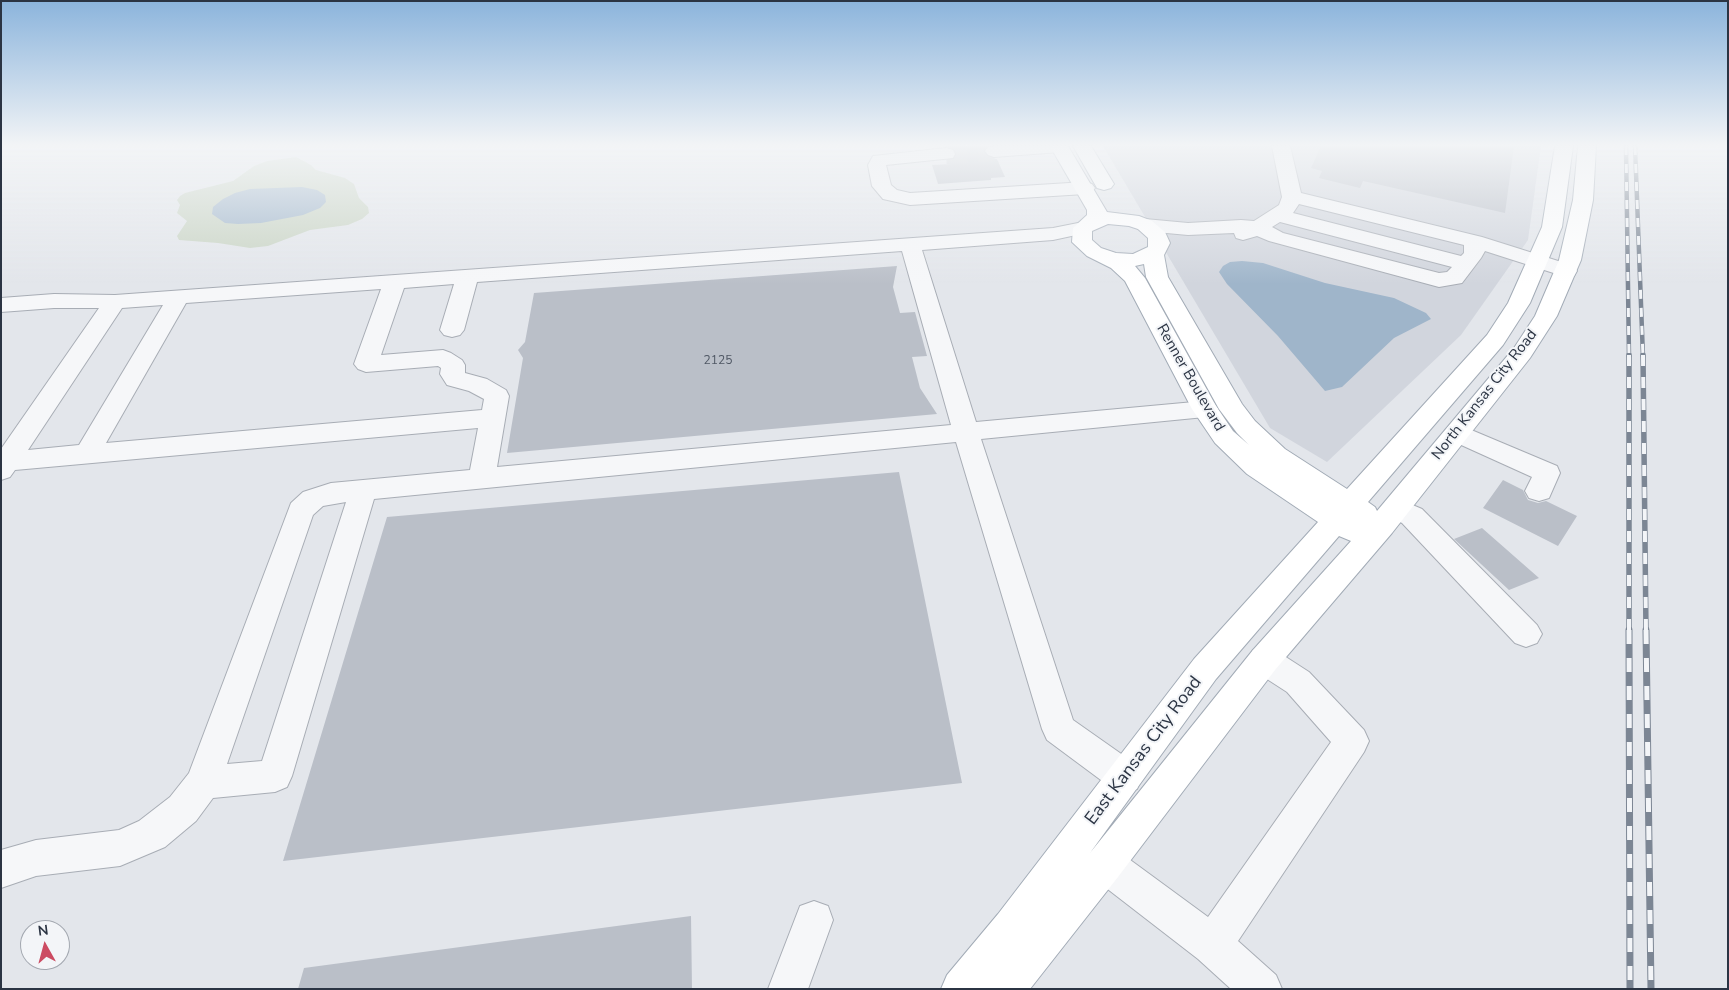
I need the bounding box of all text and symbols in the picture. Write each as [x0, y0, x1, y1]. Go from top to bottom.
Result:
street label: Renner Boulevard [1152, 321, 1228, 435]
street label: North Kansas City Road [1429, 326, 1541, 464]
house number: 2125 [704, 354, 732, 368]
street label: East Kansas City Road [1081, 672, 1207, 830]
north arrow [20, 920, 70, 970]
text: N [37, 921, 50, 941]

